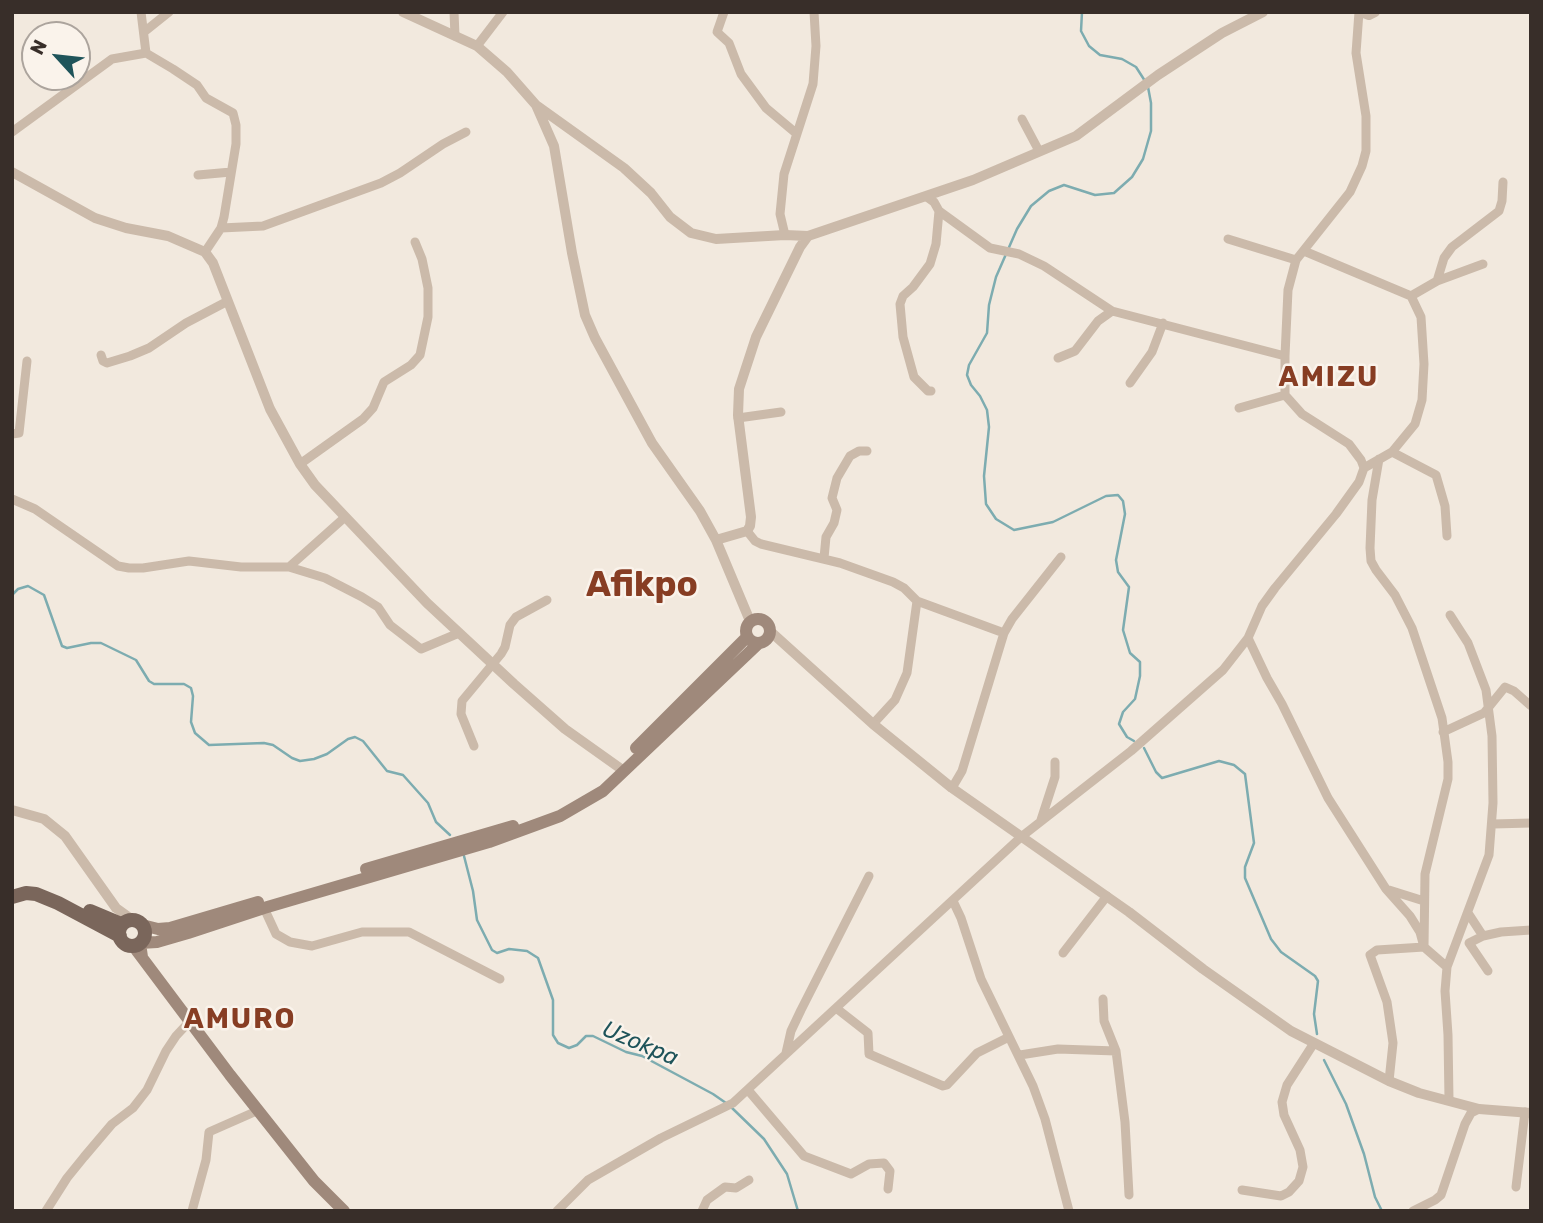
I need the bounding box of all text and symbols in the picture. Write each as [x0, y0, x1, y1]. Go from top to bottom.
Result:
north arrow [21, 21, 91, 91]
text: N [25, 36, 52, 58]
district label: AMIZU [1279, 361, 1379, 395]
district label: Afikpo [586, 565, 698, 607]
district label: AMURO [184, 1003, 296, 1037]
water label: Uzokpa [598, 1016, 682, 1072]

